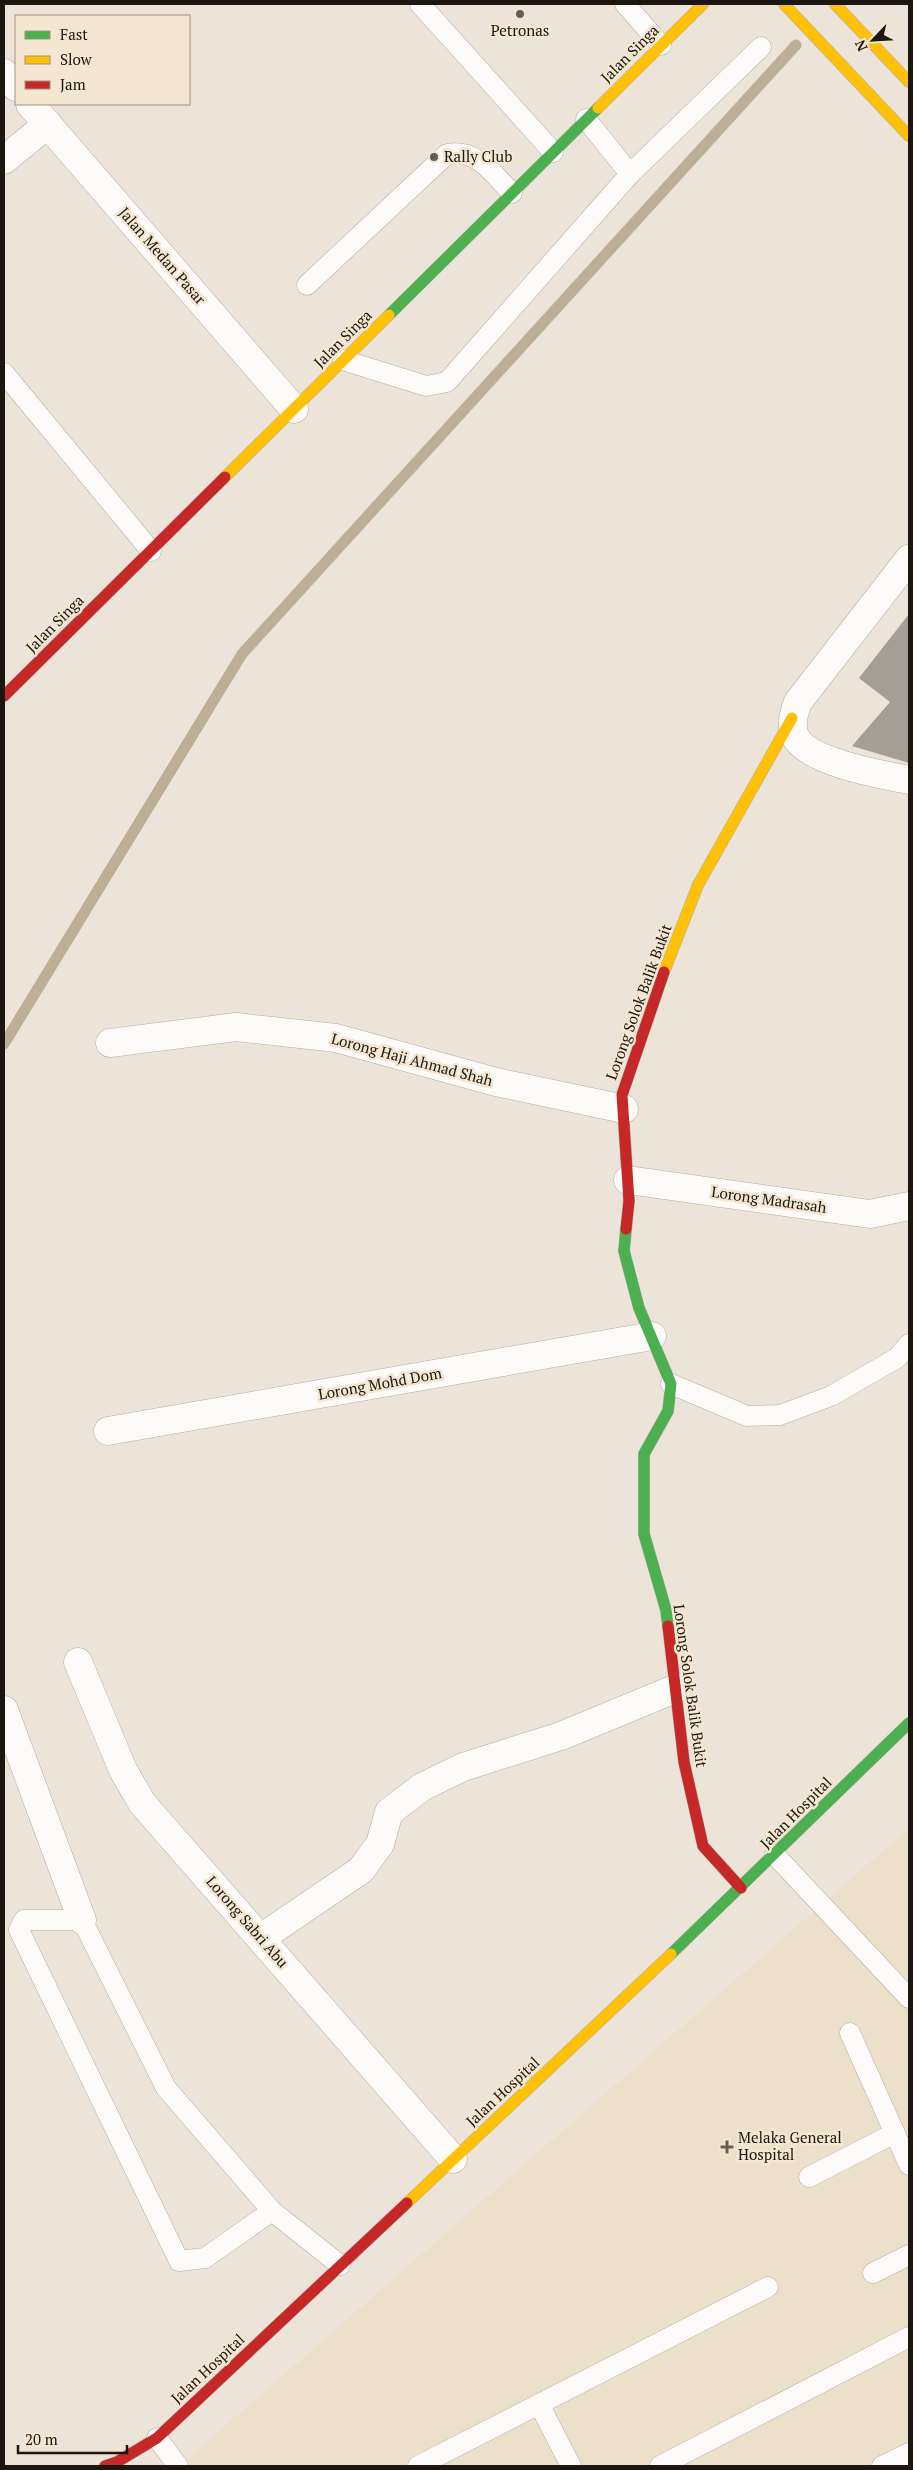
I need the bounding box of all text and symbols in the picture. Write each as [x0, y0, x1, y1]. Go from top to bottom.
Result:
marker: Petronas [514, 8, 526, 20]
legend [15, 15, 190, 105]
north arrow [848, 15, 898, 65]
place label: Petronas [491, 20, 549, 40]
street label: Jalan Singa [596, 20, 663, 87]
text: Fast [60, 24, 88, 44]
text: N [850, 37, 872, 55]
text: Slow [60, 49, 93, 69]
text: Jam [60, 74, 86, 94]
place label: Rally Club [444, 146, 512, 166]
marker: Rally Club [428, 151, 440, 163]
street label: Jalan Medan Pasar [115, 202, 211, 308]
street label: Jalan Singa [309, 305, 376, 372]
street label: Jalan Singa [21, 590, 88, 657]
street label: Lorong Solok Balik Bukit [601, 921, 676, 1082]
street label: Lorong Haji Ahmad Shah [329, 1028, 495, 1090]
street label: Lorong Madrasah [710, 1181, 828, 1217]
street label: Lorong Mohd Dom [317, 1362, 443, 1404]
street label: Lorong Solok Balik Bukit [670, 1603, 712, 1769]
street label: Jalan Hospital [755, 1772, 835, 1852]
street label: Lorong Sabri Abu [202, 1871, 293, 1972]
street label: Jalan Hospital [461, 2052, 543, 2131]
place label: Melaka General Hospital [738, 2127, 842, 2164]
marker: Melaka General Hospital [720, 2140, 734, 2154]
street label: Jalan Hospital [166, 2329, 248, 2408]
scale bar [18, 2422, 126, 2454]
text: 20 m [25, 2429, 58, 2449]

